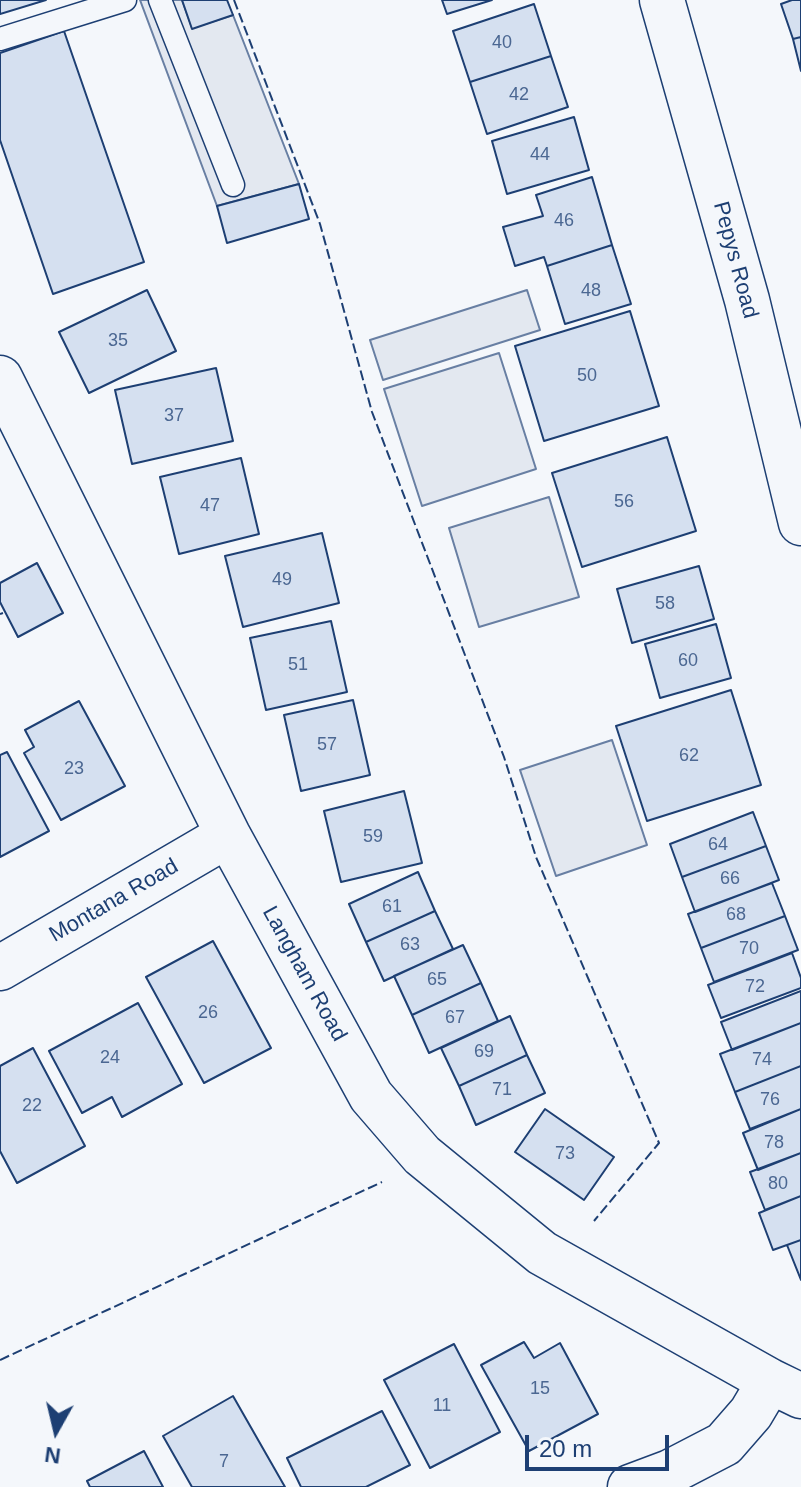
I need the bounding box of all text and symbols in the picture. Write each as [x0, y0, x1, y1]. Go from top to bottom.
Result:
house number: 40 [492, 32, 512, 54]
house number: 42 [509, 84, 529, 106]
house number: 44 [530, 144, 550, 166]
street label: Pepys Road [707, 199, 763, 321]
house number: 46 [554, 210, 574, 232]
house number: 48 [581, 280, 601, 302]
house number: 35 [108, 330, 128, 352]
house number: 50 [577, 365, 597, 387]
house number: 37 [164, 405, 184, 427]
house number: 56 [614, 491, 634, 513]
house number: 47 [200, 495, 220, 517]
house number: 49 [272, 569, 292, 591]
house number: 58 [655, 593, 675, 615]
house number: 60 [678, 650, 698, 672]
house number: 51 [288, 654, 308, 676]
house number: 57 [317, 734, 337, 756]
house number: 62 [679, 745, 699, 767]
house number: 23 [64, 758, 84, 780]
house number: 59 [363, 826, 383, 848]
house number: 64 [708, 834, 728, 856]
street label: Montana Road [45, 853, 183, 949]
house number: 66 [720, 868, 740, 890]
house number: 61 [382, 896, 402, 918]
street label: Langham Road [256, 902, 352, 1046]
house number: 68 [726, 904, 746, 926]
house number: 63 [400, 934, 420, 956]
house number: 70 [739, 938, 759, 960]
house number: 65 [427, 969, 447, 991]
house number: 72 [745, 976, 765, 998]
house number: 26 [198, 1002, 218, 1024]
house number: 67 [445, 1007, 465, 1029]
house number: 69 [474, 1041, 494, 1063]
house number: 24 [100, 1047, 120, 1069]
house number: 74 [752, 1049, 772, 1071]
house number: 71 [492, 1079, 512, 1101]
house number: 76 [760, 1089, 780, 1111]
house number: 22 [22, 1095, 42, 1117]
house number: 78 [764, 1132, 784, 1154]
house number: 73 [555, 1143, 575, 1165]
house number: 80 [768, 1173, 788, 1195]
house number: 15 [530, 1378, 550, 1400]
north arrow [16, 1391, 96, 1471]
house number: 11 [433, 1395, 451, 1417]
scale bar [529, 1419, 673, 1469]
text: 20 m [539, 1435, 592, 1462]
text: N [43, 1442, 62, 1469]
house number: 7 [219, 1451, 229, 1473]

